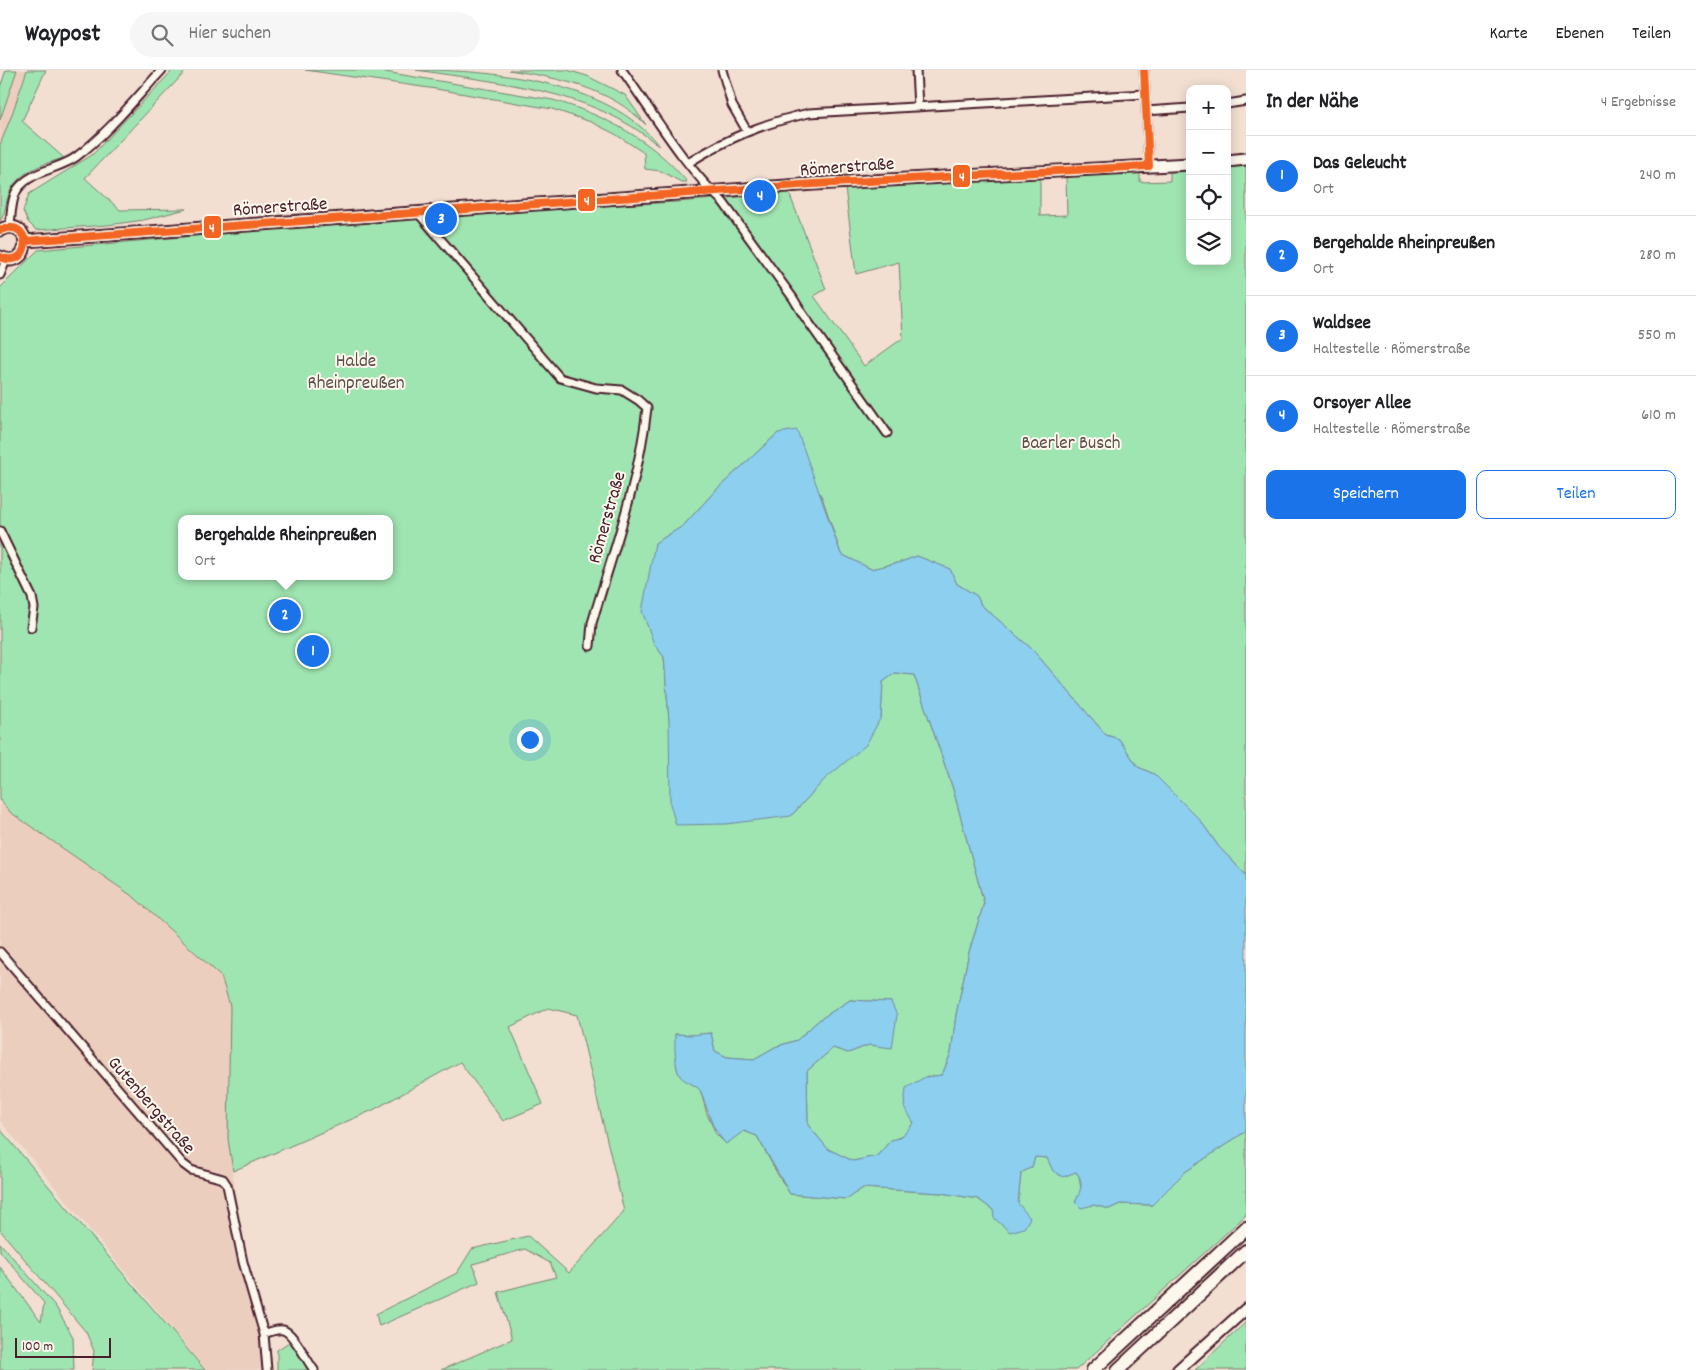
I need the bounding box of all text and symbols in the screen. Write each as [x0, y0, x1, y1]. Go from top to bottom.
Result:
search box [130, 12, 480, 57]
text: Waypost [25, 18, 100, 52]
icon: search [148, 21, 176, 49]
text: Hier suchen [188, 21, 271, 48]
text: Karte [1490, 22, 1528, 47]
text: Ebenen [1556, 22, 1604, 47]
text: Teilen [1632, 22, 1671, 47]
map controls [1186, 85, 1231, 265]
button: + [1186, 85, 1231, 130]
text: In der Nähe [1266, 88, 1358, 118]
text: 4 Ergebnisse [1601, 91, 1676, 114]
button: − [1186, 130, 1231, 175]
text: Das Geleucht [1313, 151, 1406, 178]
street label: Römerstraße [799, 152, 895, 185]
line badge: 4 [952, 164, 971, 188]
text: 1 [1280, 164, 1284, 187]
text: 240 m [1639, 164, 1676, 187]
text: 4 [959, 168, 965, 188]
button: locate [1186, 175, 1231, 220]
pin: 4 [744, 177, 776, 215]
text: Ort [1313, 178, 1334, 201]
line badge: 4 [577, 188, 596, 212]
street label: Römerstraße [232, 192, 328, 225]
text: 4 [584, 192, 590, 212]
pin: 3 [425, 200, 457, 238]
line badge: 4 [203, 215, 222, 239]
text: 4 [209, 219, 215, 239]
button: layers [1186, 220, 1231, 265]
text: Bergehalde Rheinpreußen [1313, 231, 1495, 258]
text: 2 [1279, 244, 1286, 267]
text: 280 m [1639, 244, 1676, 267]
text: Ort [1313, 258, 1334, 281]
text: Waldsee [1313, 311, 1371, 338]
text: 3 [1278, 324, 1286, 347]
text: 550 m [1638, 324, 1676, 347]
text: Haltestelle · Römerstraße [1313, 338, 1470, 361]
park label: Halde Rheinpreußen [307, 349, 405, 398]
text: Orsoyer Allee [1313, 391, 1411, 418]
text: 4 [1279, 404, 1285, 427]
text: 610 m [1641, 404, 1676, 427]
text: Haltestelle · Römerstraße [1313, 418, 1470, 441]
park label: Baerler Busch [1021, 431, 1121, 458]
street label: Römerstraße [582, 469, 634, 567]
button: Speichern [1266, 470, 1466, 519]
button: Teilen [1476, 470, 1676, 519]
popup [178, 515, 393, 580]
text: Bergehalde Rheinpreußen [195, 523, 376, 550]
text: Ort [195, 550, 216, 573]
pin: 2 [269, 596, 301, 634]
pin: 1 [297, 632, 329, 670]
your location [517, 727, 543, 753]
street label: Gutenbergstraße [100, 1051, 201, 1161]
scale bar [15, 1335, 111, 1358]
text: 100 m [22, 1337, 53, 1357]

